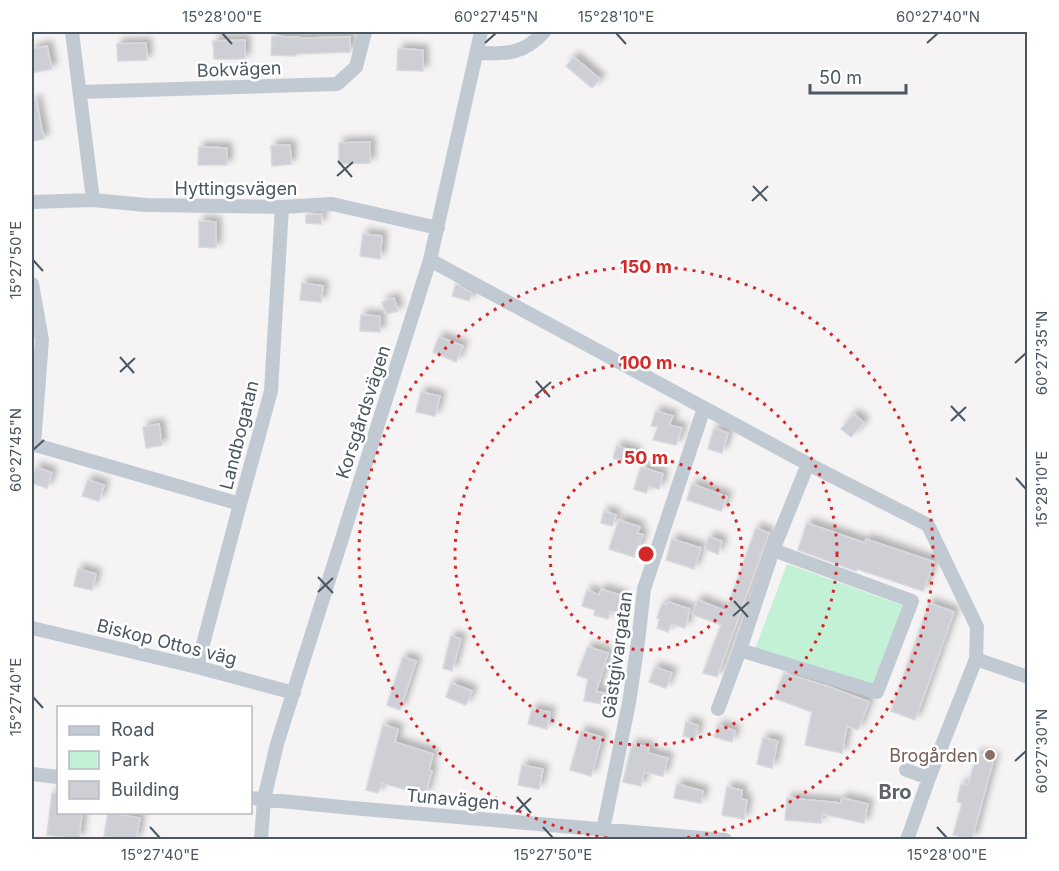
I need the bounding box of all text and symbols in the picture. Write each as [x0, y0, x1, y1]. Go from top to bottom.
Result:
text: 15°28'00"E [182, 7, 262, 26]
text: 60°27'45"N [454, 7, 538, 26]
text: 15°28'10"E [578, 7, 654, 26]
text: 60°27'40"N [896, 7, 980, 26]
street label: Bokvägen [196, 57, 282, 81]
scale bar [810, 57, 906, 95]
text: 50 m [819, 67, 862, 88]
street label: Hyttingsvägen [174, 178, 298, 199]
text: 15°27'50"E [6, 221, 25, 299]
text: 150 m [620, 256, 672, 277]
text: 60°27'35"N [1032, 311, 1051, 395]
street label: Korsgårdsvägen [332, 343, 394, 481]
text: 100 m [620, 352, 672, 373]
street label: Landbogatan [215, 378, 263, 492]
text: 60°27'45"N [6, 408, 25, 492]
text: 50 m [624, 447, 668, 468]
text: 15°28'10"E [1032, 451, 1051, 527]
centre of rings [636, 544, 656, 564]
street label: Gästgivargatan [598, 590, 636, 720]
street label: Biskop Ottos väg [95, 614, 239, 670]
text: 15°27'40"E [6, 658, 25, 736]
legend [57, 706, 252, 814]
text: 60°27'30"N [1032, 709, 1051, 793]
text: Road [111, 719, 154, 740]
place label: Brogården [889, 745, 978, 766]
marker: Brogården [983, 748, 997, 762]
text: Park [111, 749, 150, 770]
text: Building [111, 779, 179, 800]
district label: Bro [878, 780, 912, 804]
street label: Tunavägen [405, 784, 501, 814]
text: 15°27'40"E [121, 845, 199, 864]
text: 15°27'50"E [514, 845, 592, 864]
text: 15°28'00"E [907, 845, 987, 864]

